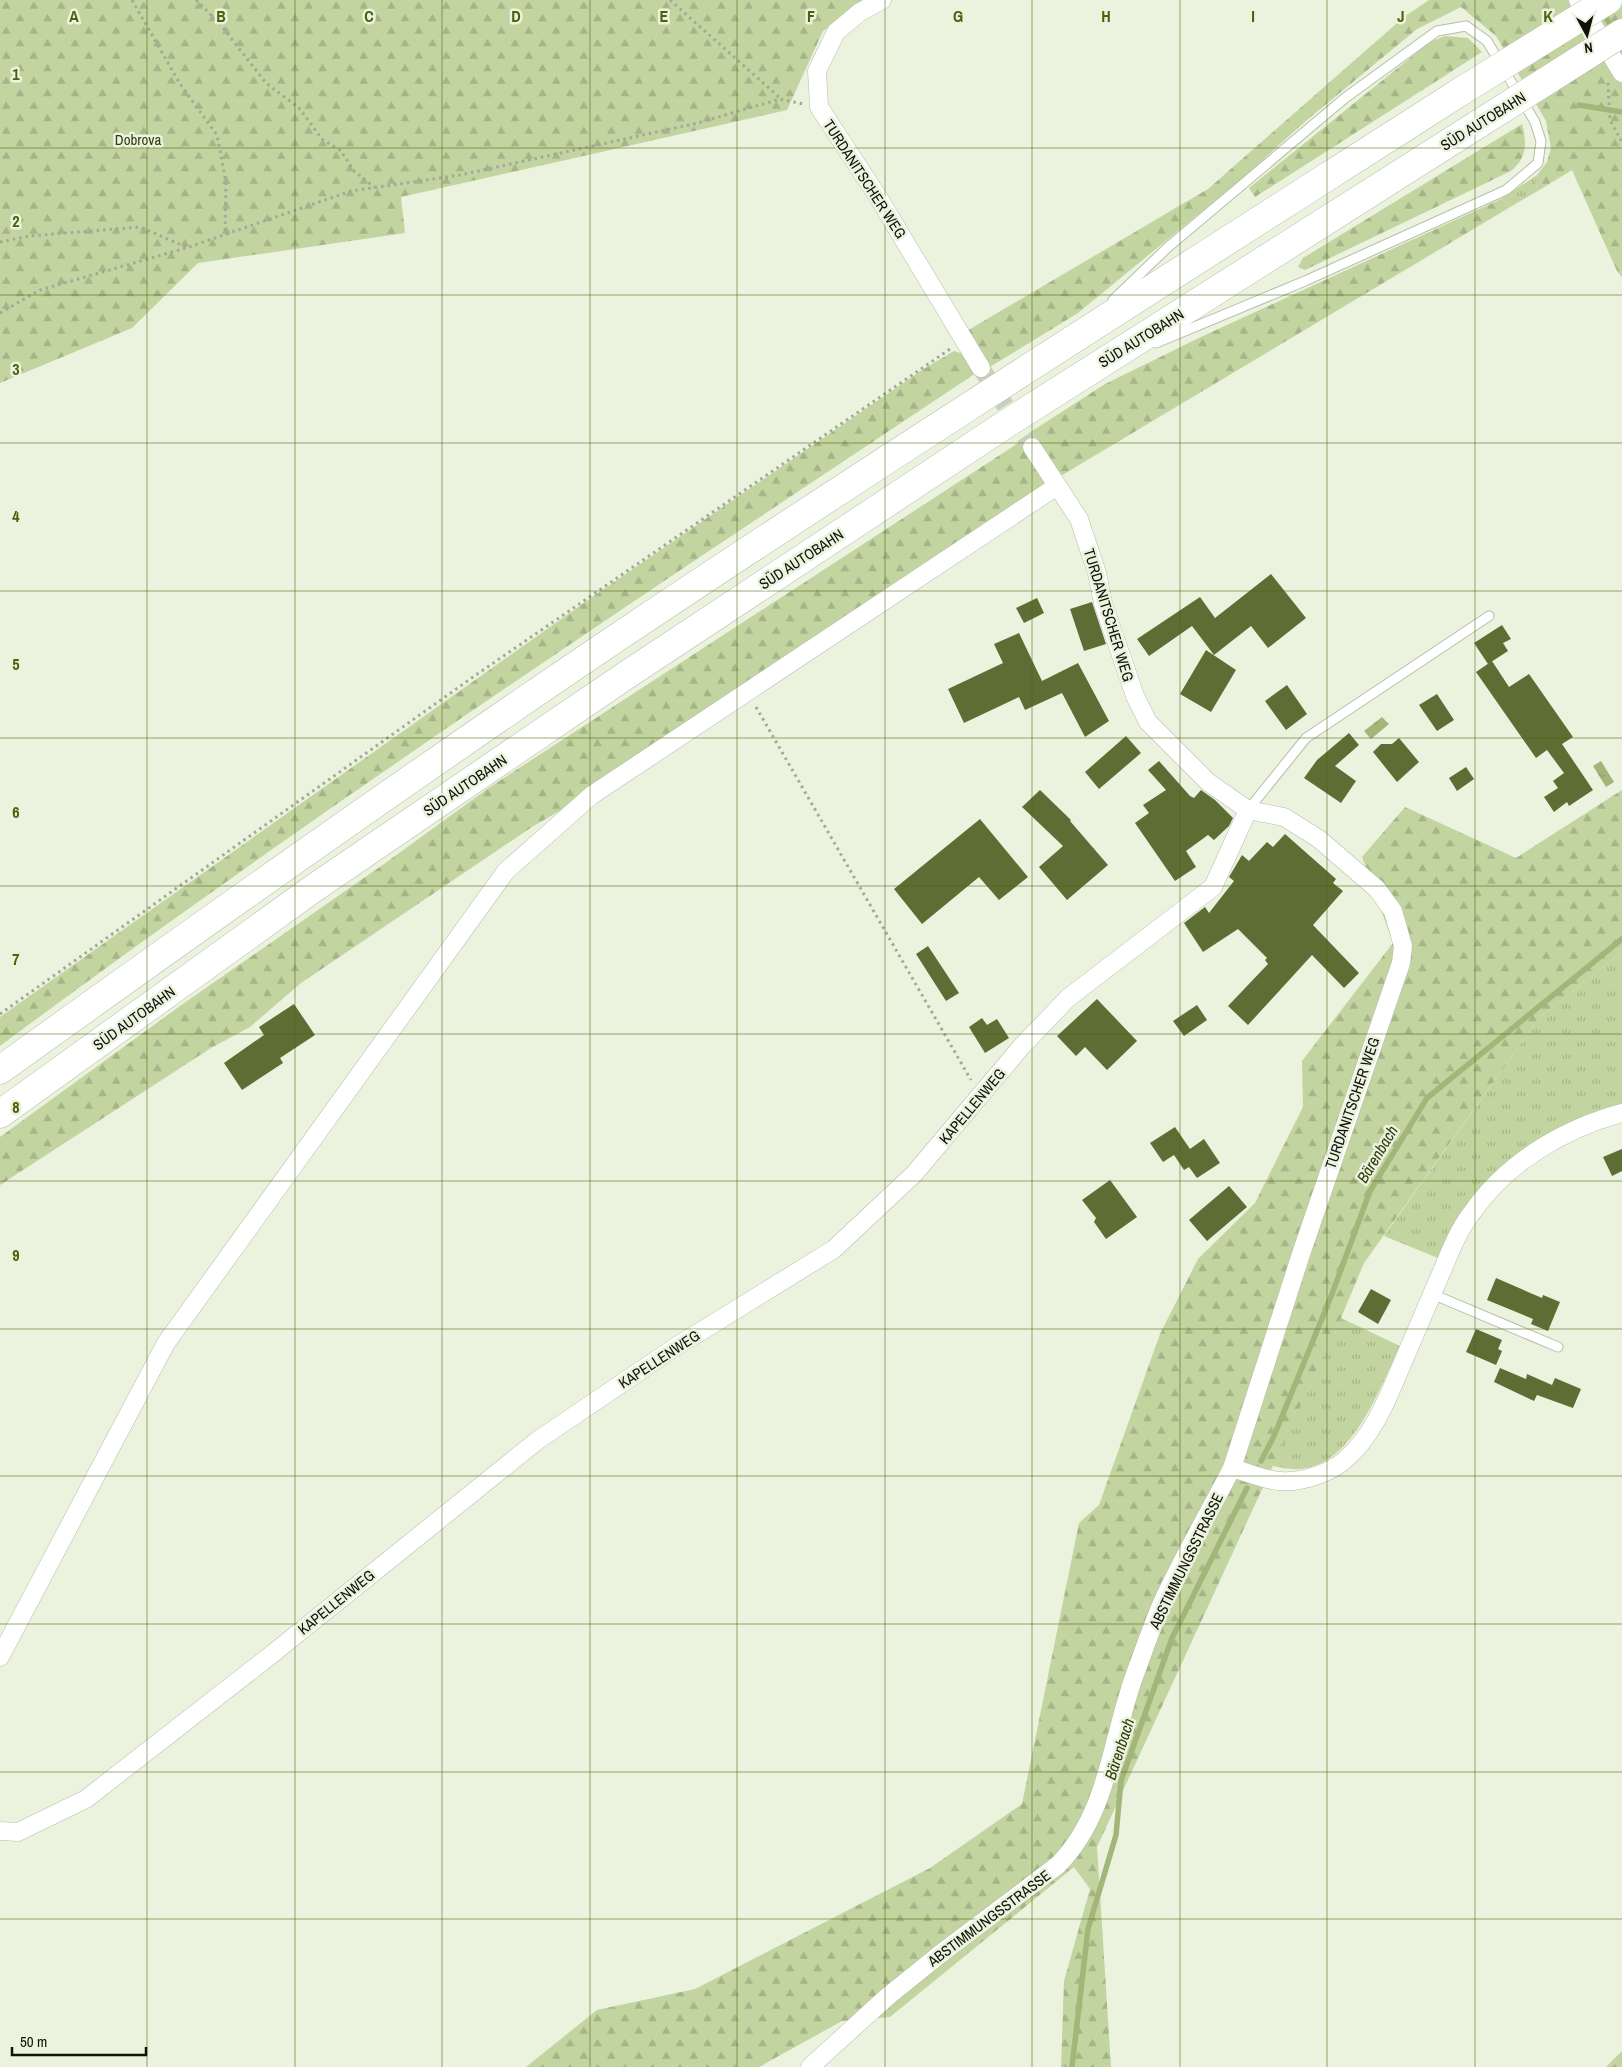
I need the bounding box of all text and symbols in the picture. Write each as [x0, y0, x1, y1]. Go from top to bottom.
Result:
text: A [69, 5, 79, 27]
text: B [216, 5, 226, 27]
text: C [364, 5, 374, 27]
text: D [511, 5, 521, 27]
text: E [660, 5, 669, 27]
text: F [807, 5, 815, 27]
text: G [953, 5, 963, 27]
text: H [1101, 5, 1111, 27]
text: I [1251, 5, 1255, 27]
text: J [1397, 5, 1405, 27]
text: K [1543, 5, 1553, 27]
north arrow [1562, 10, 1612, 60]
text: N [1583, 38, 1594, 57]
text: 1 [12, 63, 20, 85]
street label: SÜD AUTOBAHN [1436, 86, 1530, 156]
street label: TURDANITSCHER WEG [819, 115, 911, 243]
park label: Dobrova [115, 129, 161, 150]
text: 2 [12, 210, 20, 232]
street label: SÜD AUTOBAHN [1094, 303, 1188, 373]
text: 3 [12, 358, 20, 380]
text: 4 [12, 505, 20, 527]
street label: SÜD AUTOBAHN [755, 524, 847, 594]
street label: TURDANITSCHER WEG [1079, 546, 1139, 684]
text: 5 [12, 653, 20, 675]
street label: SÜD AUTOBAHN [419, 749, 511, 821]
text: 6 [12, 801, 20, 823]
text: 7 [12, 948, 20, 970]
street label: SÜD AUTOBAHN [89, 981, 179, 1055]
street label: TURDANITSCHER WEG [1320, 1034, 1384, 1172]
street label: KAPELLENWEG [934, 1064, 1010, 1148]
text: 8 [12, 1096, 20, 1118]
water label: Bärenbach [1351, 1121, 1403, 1187]
text: 9 [12, 1244, 20, 1266]
street label: KAPELLENWEG [614, 1325, 704, 1393]
street label: ABSTIMMUNGSSTRASSE [1143, 1489, 1228, 1633]
street label: KAPELLENWEG [293, 1565, 379, 1639]
water label: Bärenbach [1099, 1715, 1139, 1783]
street label: ABSTIMMUNGSSTRASSE [922, 1865, 1055, 1972]
scale bar [12, 2024, 146, 2056]
text: 50 m [20, 2031, 47, 2052]

